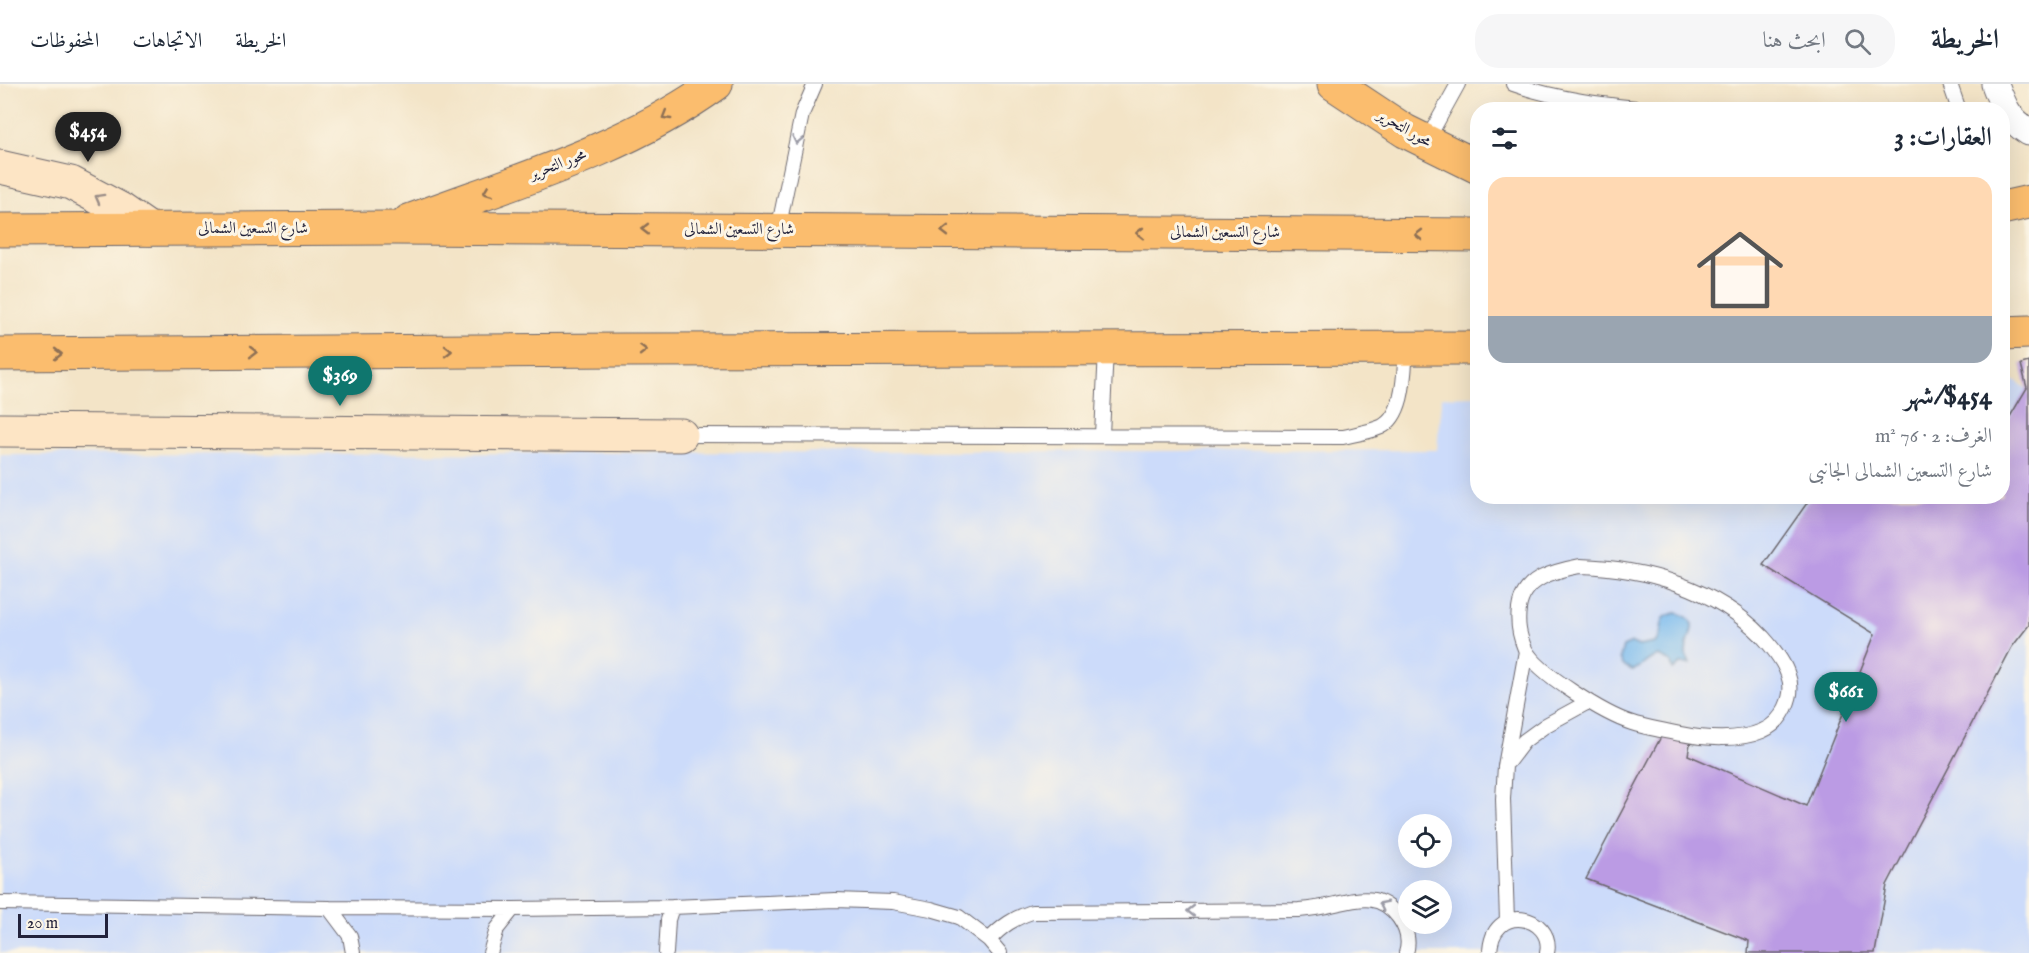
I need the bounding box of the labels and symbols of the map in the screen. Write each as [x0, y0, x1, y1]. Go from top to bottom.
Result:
street label: محور التحرير [1372, 104, 1435, 153]
one-way arrow [662, 108, 672, 120]
pin: $454 [52, 112, 124, 163]
one-way arrow [791, 134, 804, 144]
street label: محور التحرير [525, 145, 590, 186]
one-way arrow [482, 185, 493, 197]
one-way arrow [95, 194, 105, 205]
street label: شارع التسعين الشمالى [198, 219, 308, 241]
street label: شارع التسعين الشمالى [684, 220, 794, 242]
one-way arrow [641, 223, 650, 235]
street label: شارع التسعين الشمالى [1170, 223, 1280, 245]
one-way arrow [941, 225, 950, 238]
one-way arrow [1136, 227, 1145, 239]
one-way arrow [1415, 229, 1424, 241]
one-way arrow [639, 344, 648, 356]
one-way arrow [444, 345, 453, 357]
one-way arrow [249, 346, 258, 358]
one-way arrow [54, 348, 63, 360]
pin: $369 [304, 356, 376, 407]
pin: $661 [1810, 672, 1882, 723]
one-way arrow [1379, 900, 1390, 912]
one-way arrow [1186, 905, 1195, 917]
scale bar [18, 911, 108, 938]

